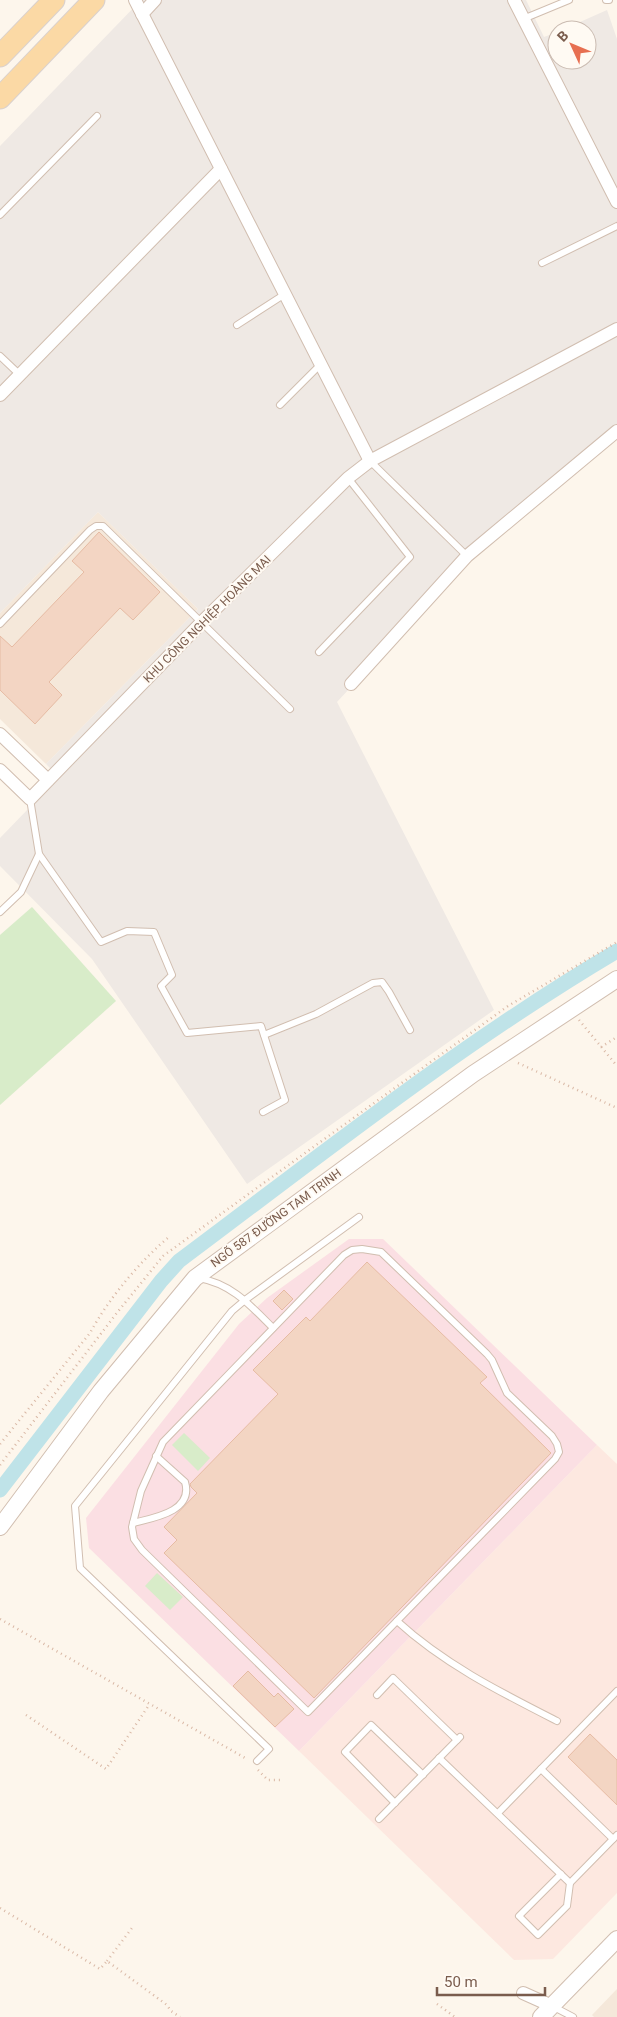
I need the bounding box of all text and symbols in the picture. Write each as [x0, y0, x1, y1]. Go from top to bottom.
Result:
north arrow [547, 20, 597, 70]
text: B [554, 27, 572, 45]
street label: KHU CÔNG NGHIỆP HOÀNG MAI [140, 552, 274, 686]
street label: NGÕ 587 ĐƯỜNG TAM TRINH [207, 1164, 344, 1270]
scale bar [437, 1964, 544, 1996]
text: 50 m [444, 1973, 478, 1991]

